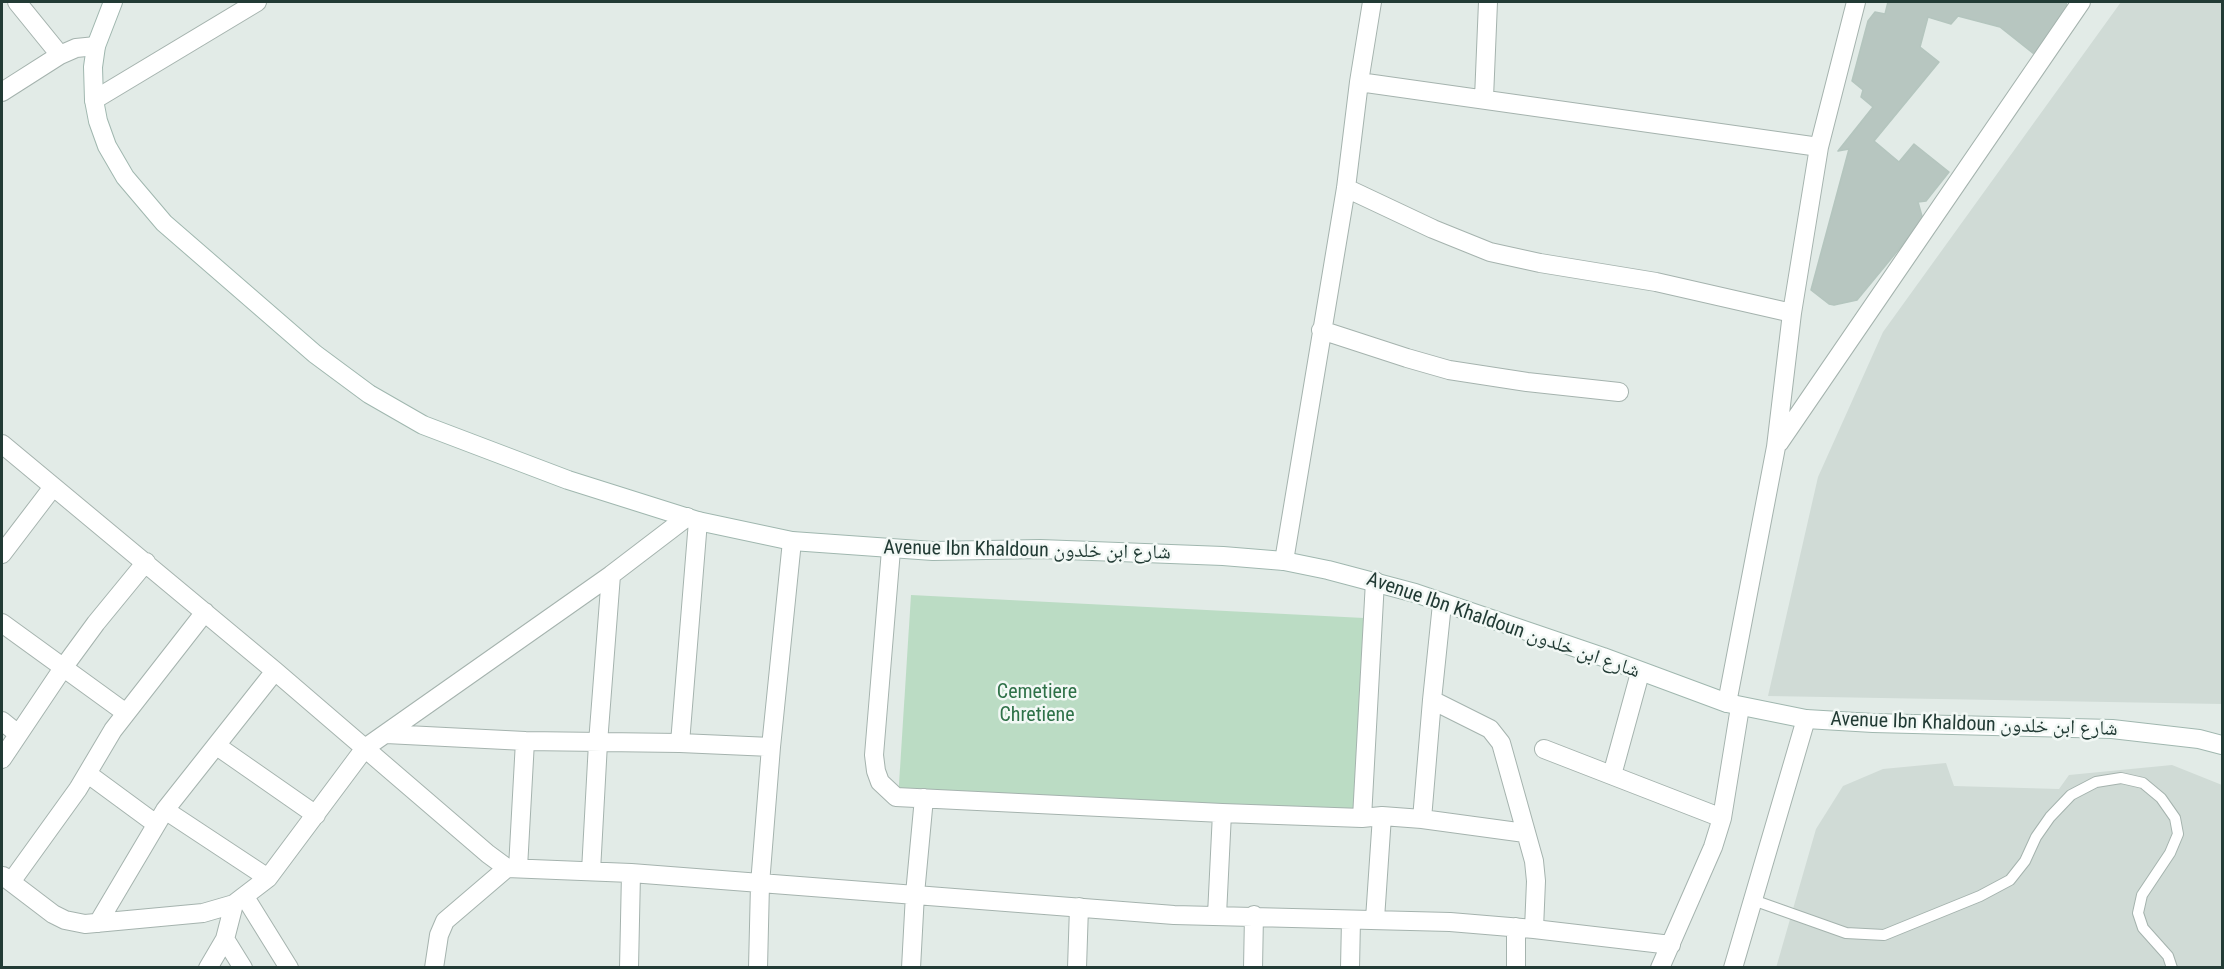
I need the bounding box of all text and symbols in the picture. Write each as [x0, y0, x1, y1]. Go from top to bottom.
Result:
street label: Avenue Ibn Khaldoun شارع ابن خلدون [883, 536, 1171, 566]
street label: Avenue Ibn Khaldoun شارع ابن خلدون [1363, 568, 1643, 684]
park label: Cemetiere Chretiene [997, 681, 1077, 728]
street label: Avenue Ibn Khaldoun شارع ابن خلدون [1830, 708, 2118, 742]

